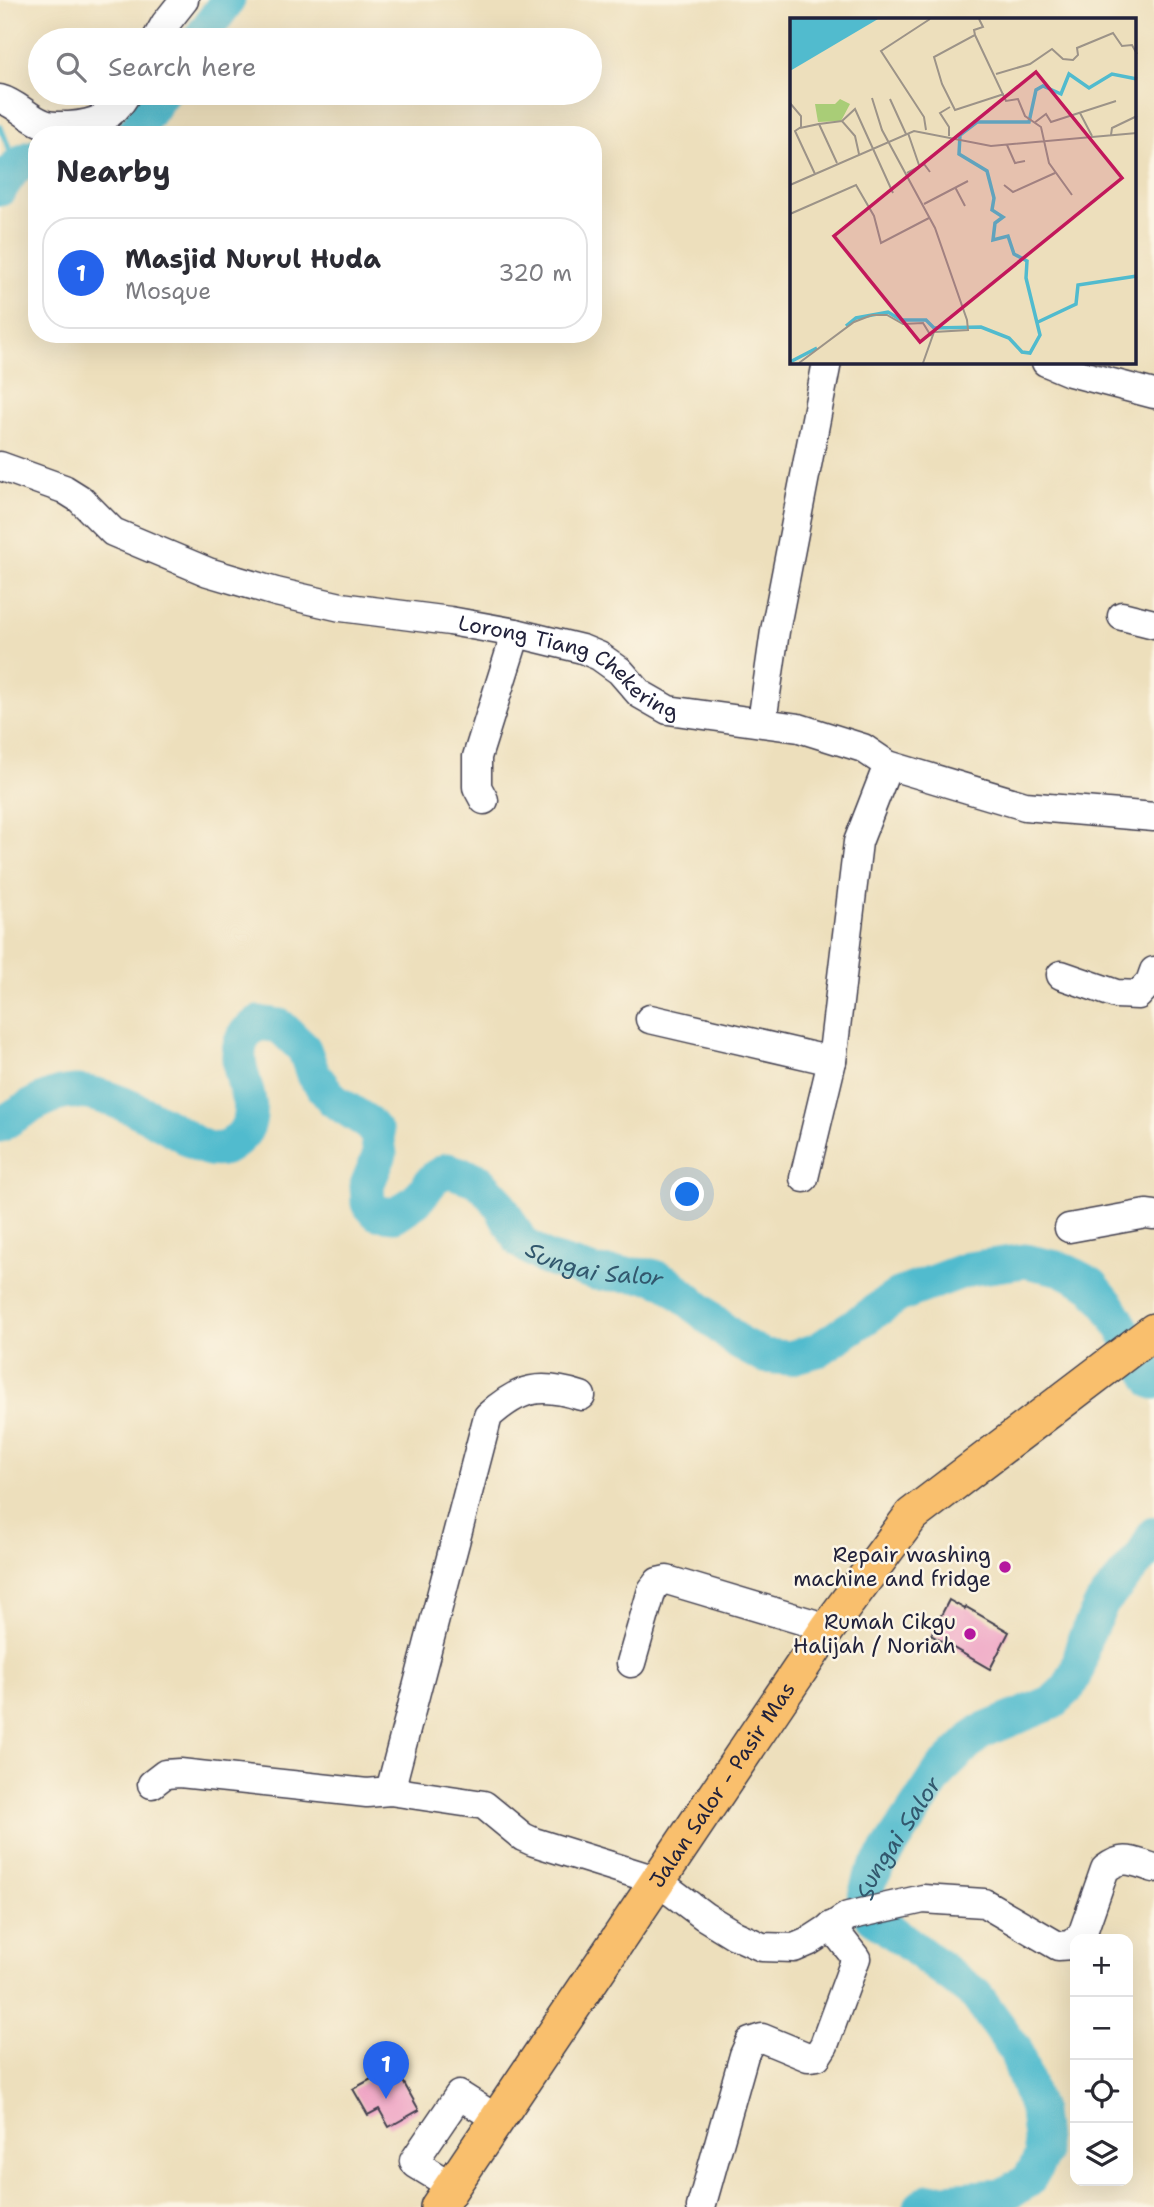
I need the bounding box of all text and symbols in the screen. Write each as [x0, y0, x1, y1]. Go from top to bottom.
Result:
inset map [790, 18, 1136, 364]
search box [28, 28, 602, 105]
icon: search [52, 48, 90, 86]
text: Search here [108, 49, 257, 84]
text: Nearby [56, 151, 171, 192]
text: Masjid Nurul Huda [125, 241, 381, 276]
text: 1 [76, 258, 86, 288]
text: 320 m [498, 258, 572, 288]
text: Mosque [125, 276, 211, 306]
street label: Lorong Tiang Chekering [456, 609, 679, 725]
your location [670, 1177, 704, 1211]
water label: Sungai Salor [520, 1234, 669, 1295]
place label: Repair washing machine and fridge [793, 1541, 991, 1593]
marker: Repair washing machine and fridge [997, 1559, 1013, 1575]
place label: Rumah Cikgu Halijah / Noriah [793, 1608, 956, 1660]
marker: Rumah Cikgu Halijah / Noriah [962, 1626, 978, 1642]
street label: Jalan Salor - Pasir Mas [643, 1676, 802, 1893]
water label: Sungai Salor [850, 1770, 949, 1903]
map controls [1070, 1934, 1133, 2186]
button: + [1070, 1934, 1133, 1997]
button: − [1070, 1997, 1133, 2060]
pin: 1 [363, 2041, 409, 2099]
button: locate [1070, 2060, 1133, 2123]
button: layers [1070, 2123, 1133, 2186]

